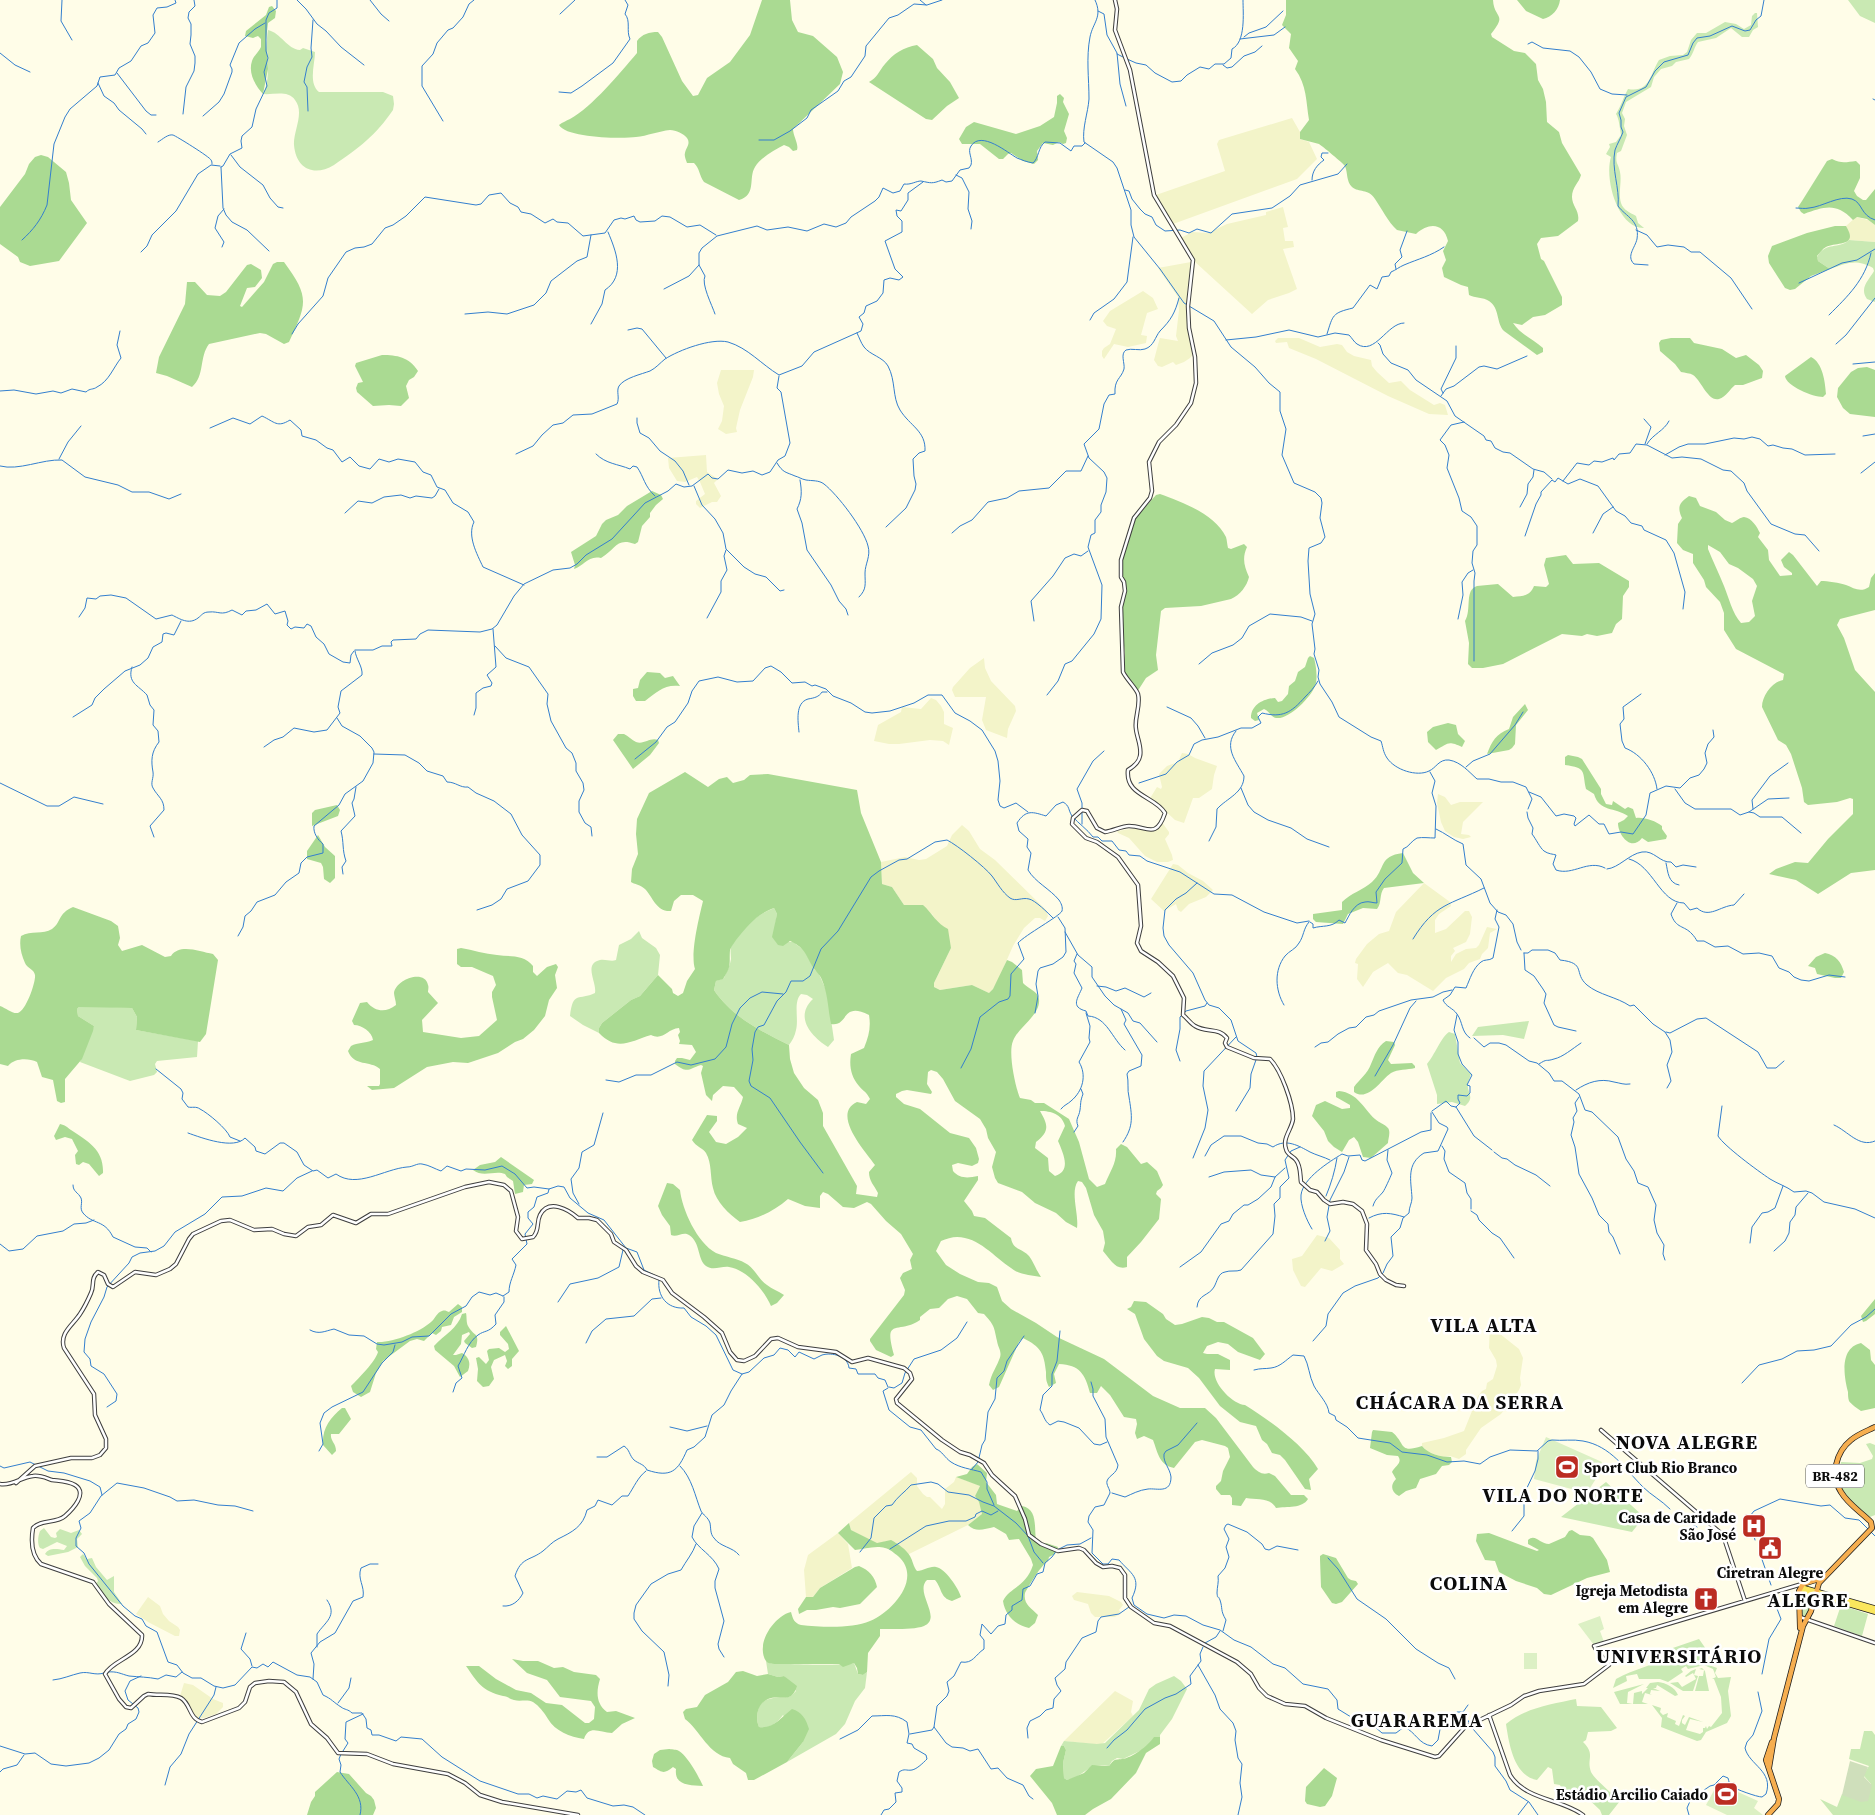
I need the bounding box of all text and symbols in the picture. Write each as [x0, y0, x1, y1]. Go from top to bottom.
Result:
district label: VILA ALTA [1430, 1311, 1538, 1339]
district label: CHÁCARA DA SERRA [1356, 1388, 1564, 1416]
district label: NOVA ALEGRE [1616, 1428, 1758, 1456]
sports icon: Sport Club Rio Branco [1554, 1454, 1580, 1480]
place label: Sport Club Rio Branco [1584, 1457, 1738, 1478]
road number: BR-482 [1806, 1464, 1864, 1488]
district label: VILA DO NORTE [1482, 1481, 1644, 1509]
place label: Casa de Caridade São José [1618, 1507, 1736, 1545]
hospital icon: Casa de Caridade São José [1741, 1513, 1767, 1539]
public building icon: Ciretran Alegre [1757, 1535, 1783, 1561]
place label: Ciretran Alegre [1717, 1562, 1823, 1583]
district label: COLINA [1430, 1569, 1508, 1597]
place label: Igreja Metodista em Alegre [1575, 1580, 1689, 1618]
church icon: Igreja Metodista em Alegre [1693, 1586, 1719, 1612]
district label: ALEGRE [1767, 1586, 1849, 1614]
district label: UNIVERSITÁRIO [1596, 1642, 1762, 1670]
district label: GUARAREMA [1351, 1706, 1483, 1734]
sports icon: Estádio Arcilio Caiado [1713, 1781, 1739, 1807]
place label: Estádio Arcilio Caiado [1556, 1784, 1709, 1805]

